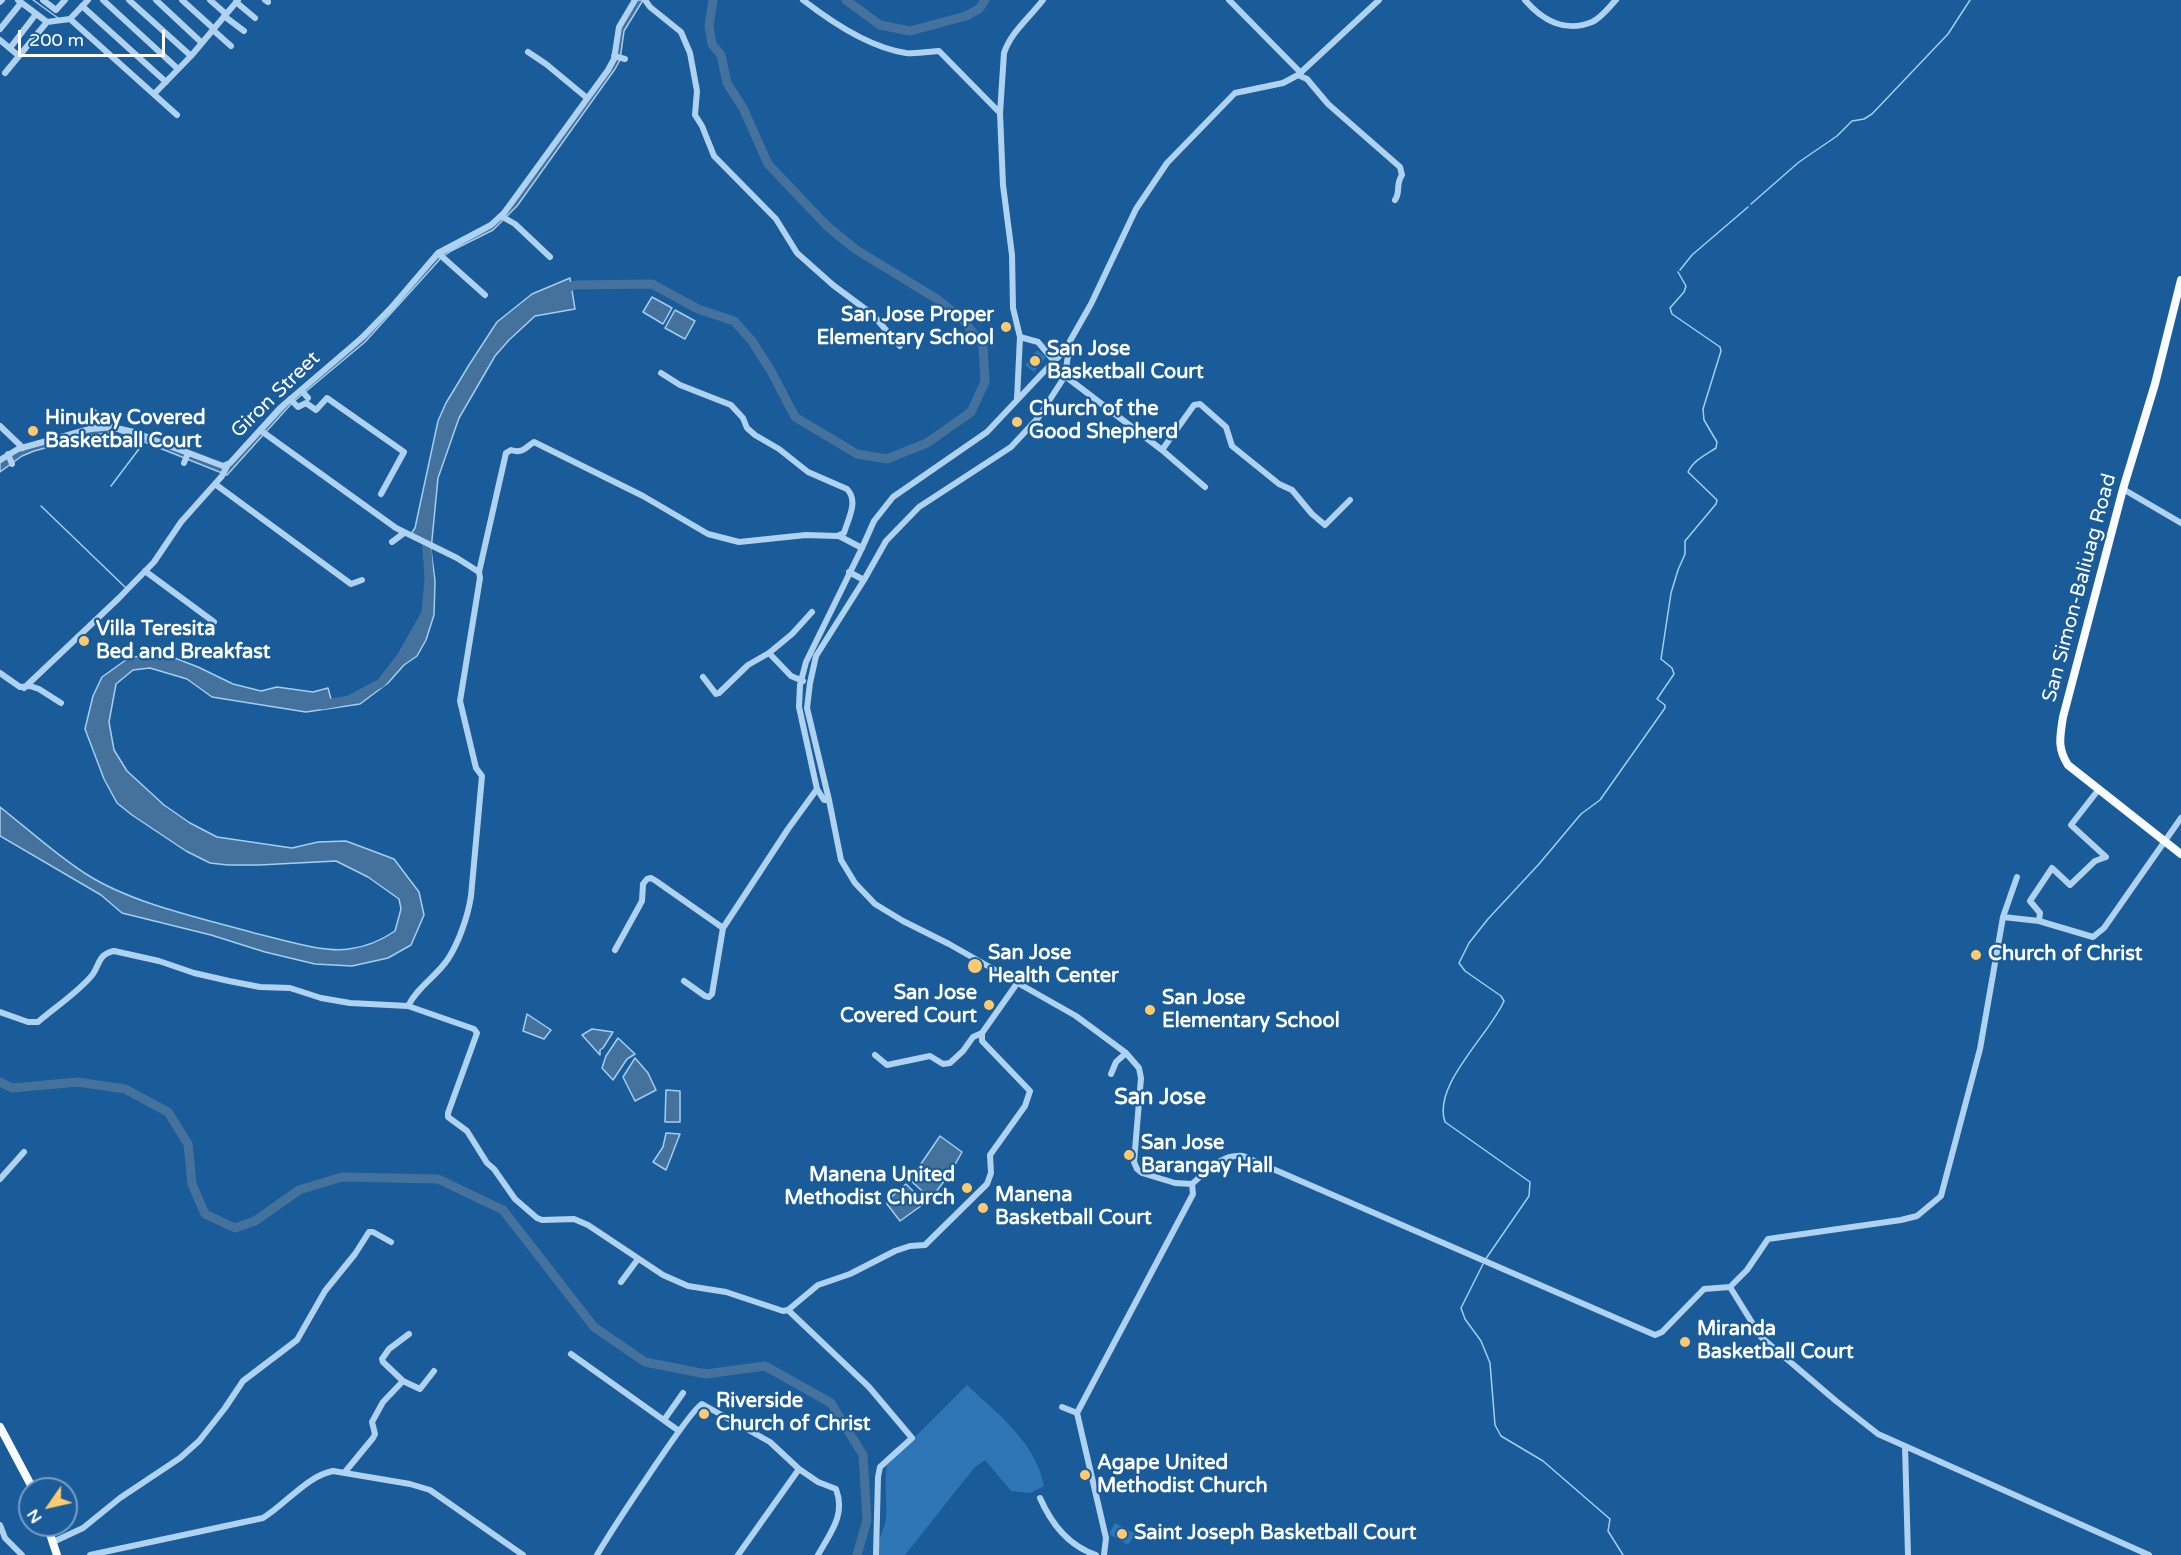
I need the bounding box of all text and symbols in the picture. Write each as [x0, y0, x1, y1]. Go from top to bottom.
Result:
scale bar [21, 18, 168, 56]
text: 200 m [29, 29, 84, 51]
place label: San Jose Proper Elementary School [816, 304, 994, 351]
marker: San Jose Proper Elementary School [999, 320, 1013, 334]
place label: San Jose Basketball Court [1047, 338, 1204, 385]
street label: Giron Street [227, 347, 325, 443]
marker: San Jose Basketball Court [1028, 354, 1042, 368]
place label: Church of the Good Shepherd [1029, 398, 1178, 445]
place label: Hinukay Covered Basketball Court [45, 407, 206, 454]
marker: Church of the Good Shepherd [1010, 415, 1024, 429]
marker: Hinukay Covered Basketball Court [26, 424, 40, 438]
street label: San Simon-Baliuag Road [2038, 471, 2122, 705]
place label: Villa Teresita Bed and Breakfast [96, 618, 270, 665]
marker: Villa Teresita Bed and Breakfast [77, 634, 91, 648]
place label: San Jose Health Center [988, 942, 1119, 989]
place label: Church of Christ [1988, 943, 2142, 967]
marker: Church of Christ [1969, 948, 1983, 962]
marker: San Jose Health Center [966, 957, 984, 975]
place label: San Jose Covered Court [840, 982, 977, 1029]
place label: San Jose Elementary School [1162, 987, 1340, 1034]
marker: San Jose Covered Court [982, 998, 996, 1012]
marker: San Jose Elementary School [1143, 1003, 1157, 1017]
district label: San Jose [1114, 1085, 1206, 1111]
place label: San Jose Barangay Hall [1141, 1132, 1273, 1179]
marker: San Jose Barangay Hall [1122, 1148, 1136, 1162]
place label: Manena United Methodist Church [784, 1164, 955, 1211]
marker: Manena United Methodist Church [960, 1181, 974, 1195]
place label: Manena Basketball Court [995, 1184, 1152, 1231]
marker: Manena Basketball Court [976, 1201, 990, 1215]
place label: Miranda Basketball Court [1697, 1318, 1854, 1365]
marker: Miranda Basketball Court [1678, 1335, 1692, 1349]
place label: Riverside Church of Christ [716, 1390, 870, 1437]
marker: Riverside Church of Christ [697, 1407, 711, 1421]
place label: Agape United Methodist Church [1097, 1452, 1268, 1499]
marker: Agape United Methodist Church [1078, 1468, 1092, 1482]
north arrow [18, 1477, 78, 1537]
text: N [23, 1505, 47, 1527]
place label: Saint Joseph Basketball Court [1134, 1522, 1416, 1546]
marker: Saint Joseph Basketball Court [1115, 1527, 1129, 1541]

